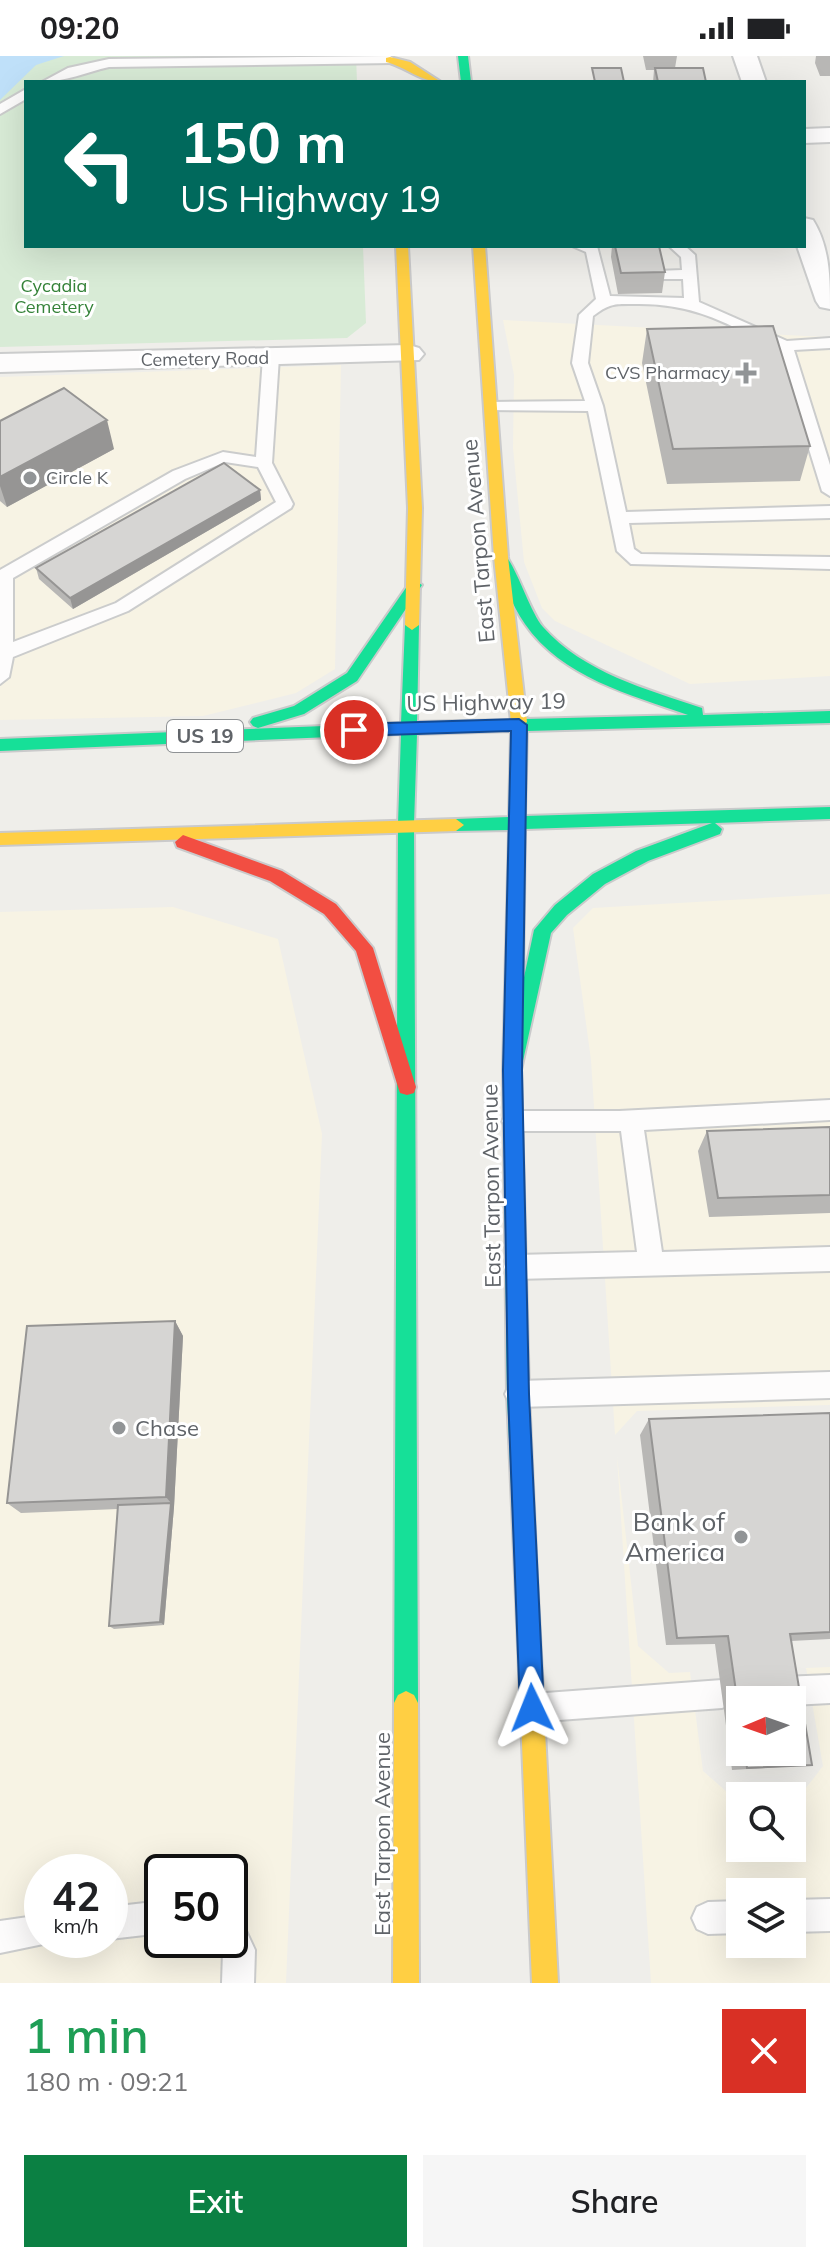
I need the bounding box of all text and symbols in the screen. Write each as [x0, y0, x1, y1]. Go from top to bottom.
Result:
text: 09:20 [40, 9, 119, 47]
text: 150 m [180, 107, 347, 177]
icon: left [48, 112, 152, 216]
text: US Highway 19 [180, 176, 441, 221]
park label: Cycadia Cemetery [14, 274, 94, 318]
street label: Cemetery Road [141, 346, 269, 371]
place label: CVS Pharmacy [605, 361, 730, 384]
marker: CVS Pharmacy [737, 364, 755, 382]
street label: East Tarpon Avenue [455, 438, 501, 644]
place label: Circle K [46, 466, 109, 489]
marker: Circle K [21, 469, 39, 487]
street label: US Highway 19 [406, 687, 566, 717]
pin [320, 696, 388, 764]
icon: arrive [332, 708, 376, 752]
road number: US 19 [167, 720, 243, 752]
street label: East Tarpon Avenue [475, 1084, 507, 1288]
place label: Chase [135, 1414, 199, 1442]
marker: Chase [110, 1419, 128, 1437]
place label: Bank of America [625, 1505, 726, 1568]
marker: Bank of America [732, 1528, 750, 1546]
position arrow [490, 1666, 574, 1750]
north arrow [726, 1686, 806, 1766]
map controls [726, 1686, 806, 1958]
street label: East Tarpon Avenue [368, 1732, 396, 1936]
button: search [726, 1782, 806, 1862]
speed limit sign: 50 [144, 1854, 248, 1958]
text: 42 [52, 1871, 100, 1921]
button: layers [726, 1878, 806, 1958]
text: km/h [53, 1913, 99, 1938]
text: 1 min [24, 2005, 149, 2065]
button: close [722, 2009, 806, 2093]
text: 180 m · 09:21 [24, 2065, 188, 2098]
button: Exit [24, 2155, 407, 2247]
button: Share [423, 2155, 806, 2247]

